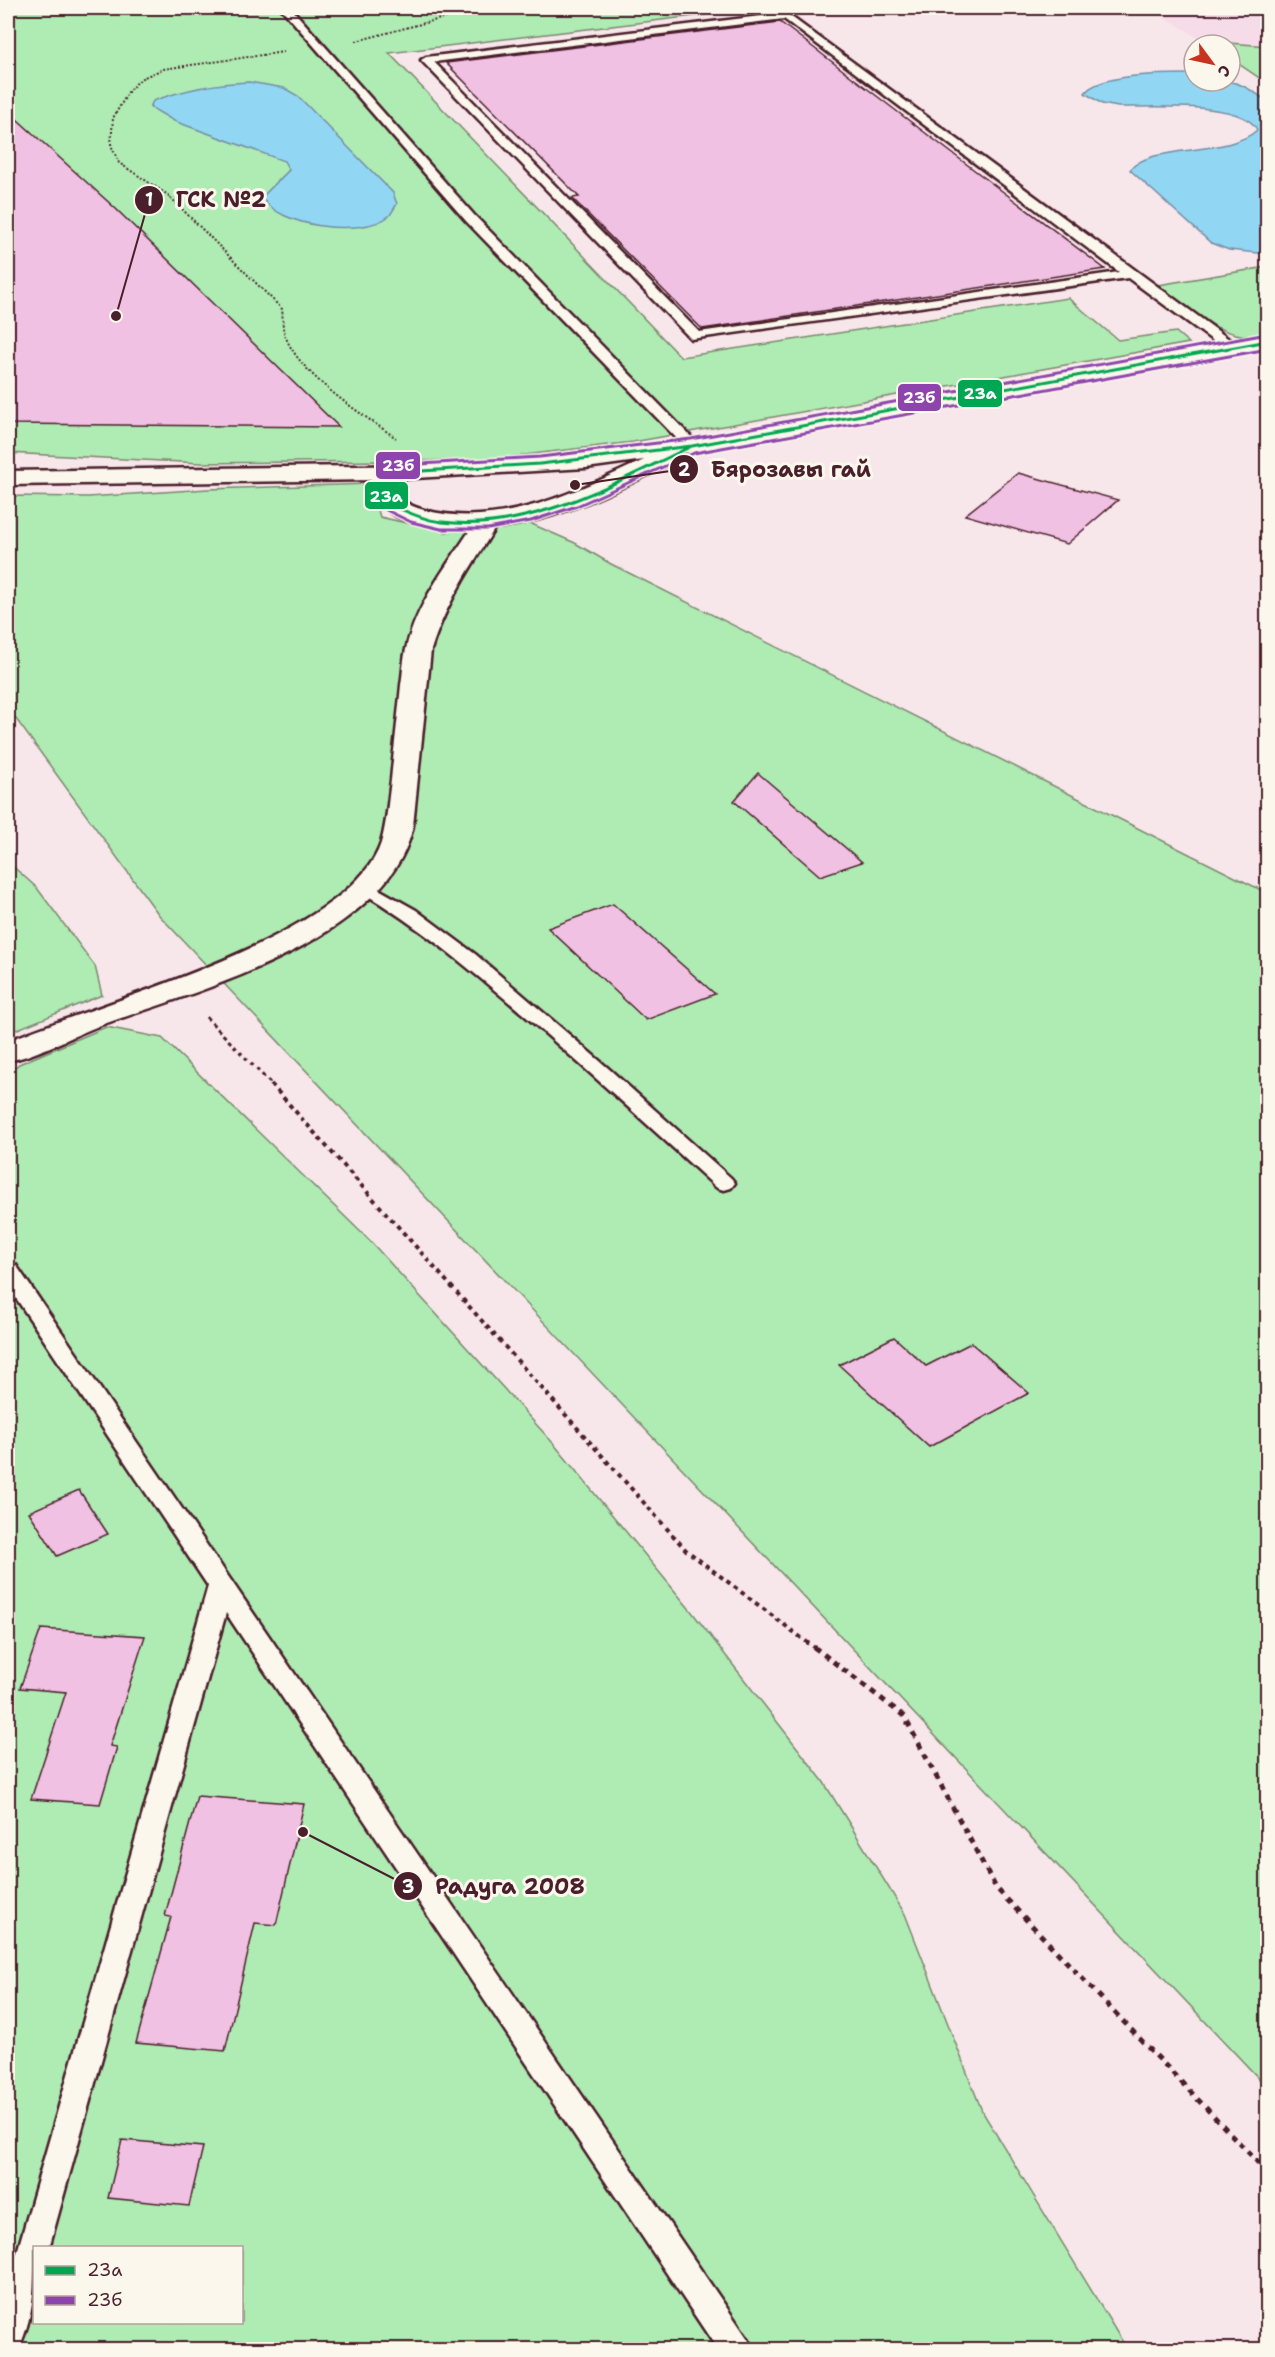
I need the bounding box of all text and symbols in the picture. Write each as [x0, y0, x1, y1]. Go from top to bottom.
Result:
north arrow [1182, 33, 1242, 93]
text: С [1213, 61, 1236, 81]
callout: ГСК №2 [134, 180, 278, 220]
text: ГСК №2 [176, 185, 266, 214]
text: 1 [145, 188, 153, 212]
line badge: 23а [957, 379, 1003, 408]
line badge: 23б [897, 383, 942, 412]
text: 23а [963, 383, 997, 404]
text: 23б [903, 387, 935, 408]
callout: Бярозавы гай [669, 449, 883, 489]
line badge: 23б [375, 451, 421, 480]
text: 23б [382, 455, 414, 476]
text: Бярозавы гай [711, 455, 871, 484]
text: 2 [678, 458, 691, 482]
line badge: 23а [364, 481, 409, 510]
text: 23а [369, 486, 403, 507]
callout: Радуга 2008 [393, 1866, 596, 1906]
text: Радуга 2008 [435, 1872, 585, 1901]
text: 3 [402, 1875, 414, 1899]
legend [33, 2246, 243, 2324]
text: 23а [87, 2258, 122, 2282]
text: 23б [87, 2288, 122, 2312]

